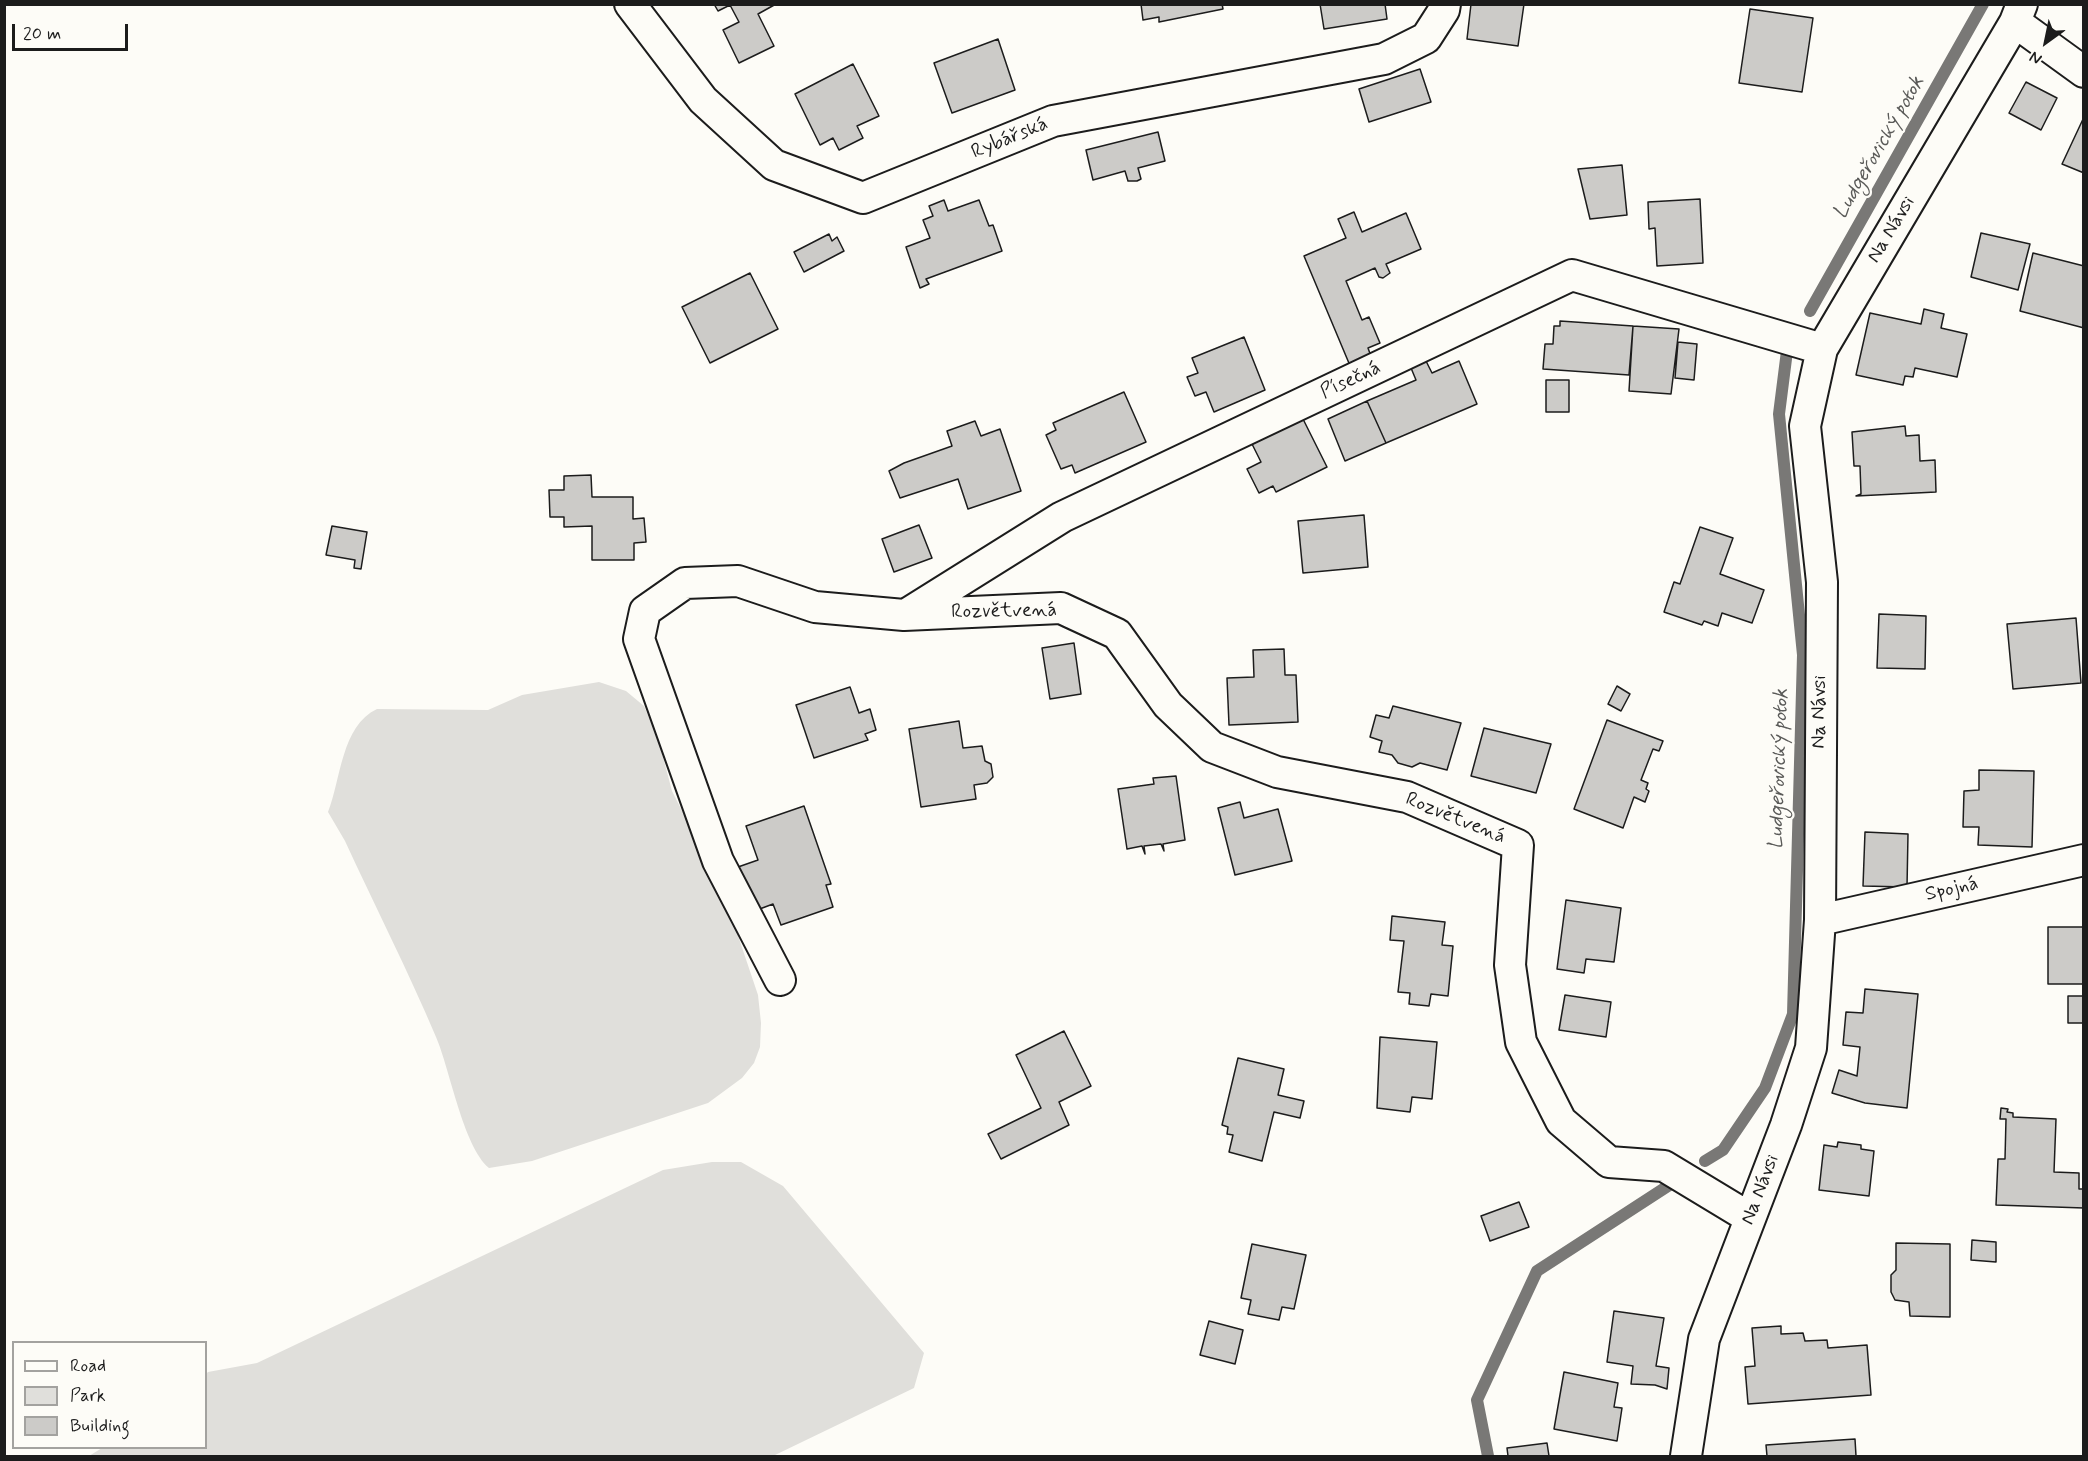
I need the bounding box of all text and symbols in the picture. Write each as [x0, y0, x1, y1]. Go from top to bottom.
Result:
scale bar [15, 12, 130, 50]
north arrow [2016, 12, 2076, 72]
text: 20 m [23, 22, 61, 46]
text: N [2026, 46, 2046, 69]
water label: Ludgeřovický potok [1829, 72, 1931, 224]
street label: Rybářská [968, 113, 1052, 165]
street label: Na Návsi [1863, 192, 1921, 268]
street label: Písečná [1317, 357, 1385, 405]
street label: Rozvětvená [951, 599, 1057, 625]
street label: Na Návsi [1809, 675, 1833, 749]
water label: Ludgeřovický potok [1765, 688, 1795, 850]
street label: Rozvětvená [1401, 788, 1509, 850]
street label: Spojná [1923, 872, 1981, 908]
street label: Na Návsi [1737, 1151, 1785, 1229]
legend [12, 1341, 207, 1449]
text: Road [70, 1354, 106, 1378]
text: Park [70, 1384, 106, 1408]
text: Building [70, 1414, 130, 1438]

